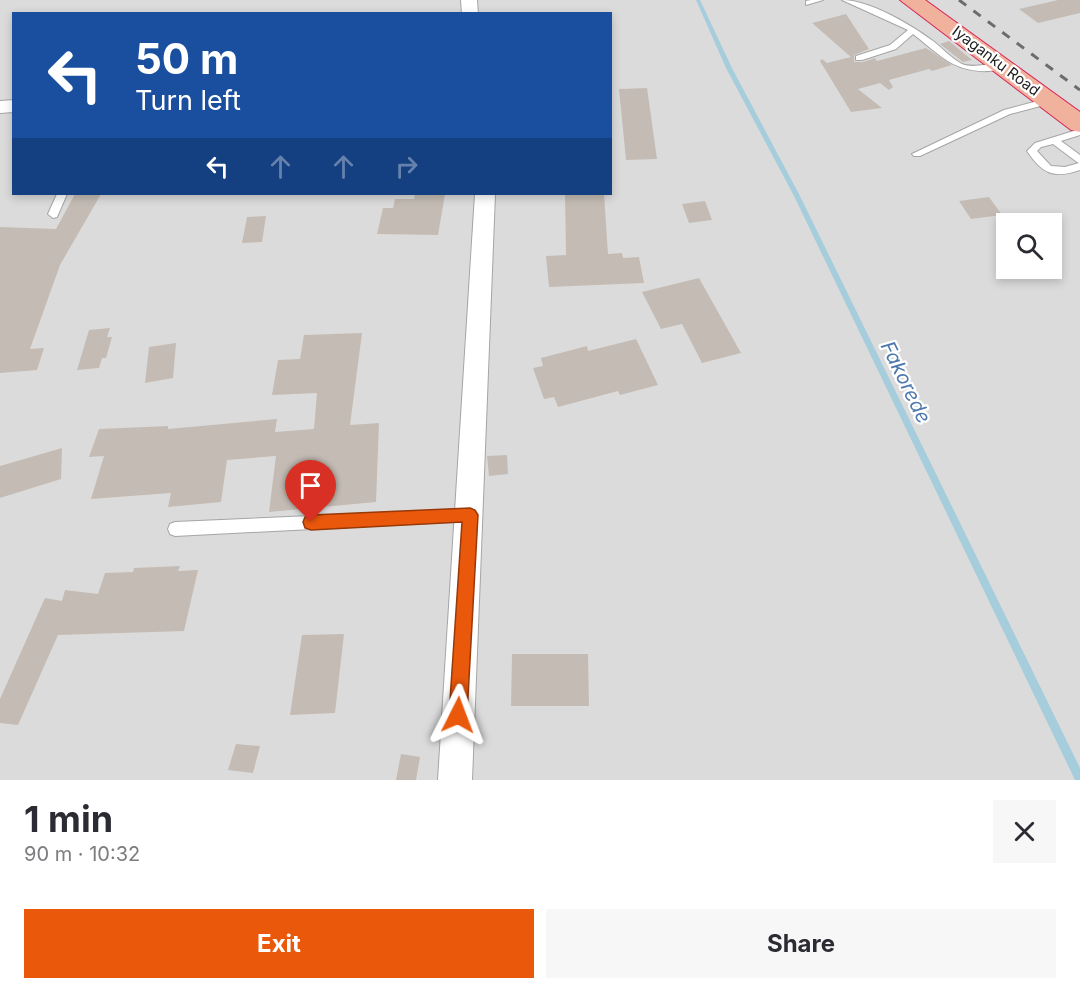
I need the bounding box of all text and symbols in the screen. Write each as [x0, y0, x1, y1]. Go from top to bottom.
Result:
street label: Iyaganku Road [949, 21, 1044, 100]
text: 50 m [135, 33, 238, 84]
icon: left [36, 36, 114, 114]
text: Turn left [135, 84, 241, 117]
icon: left [201, 150, 234, 183]
icon: ahead [264, 150, 297, 183]
icon: ahead [327, 150, 360, 183]
icon: right [390, 150, 423, 183]
map controls [996, 213, 1062, 279]
button: search [996, 213, 1062, 279]
water label: Fakorede [876, 337, 936, 427]
pin [285, 460, 336, 522]
icon: arrive [294, 469, 327, 502]
position arrow [426, 683, 490, 747]
text: 1 min [24, 797, 113, 841]
button: close [993, 800, 1056, 863]
text: 90 m · 10:32 [24, 842, 140, 866]
button: Exit [24, 909, 534, 978]
button: Share [546, 909, 1056, 978]

